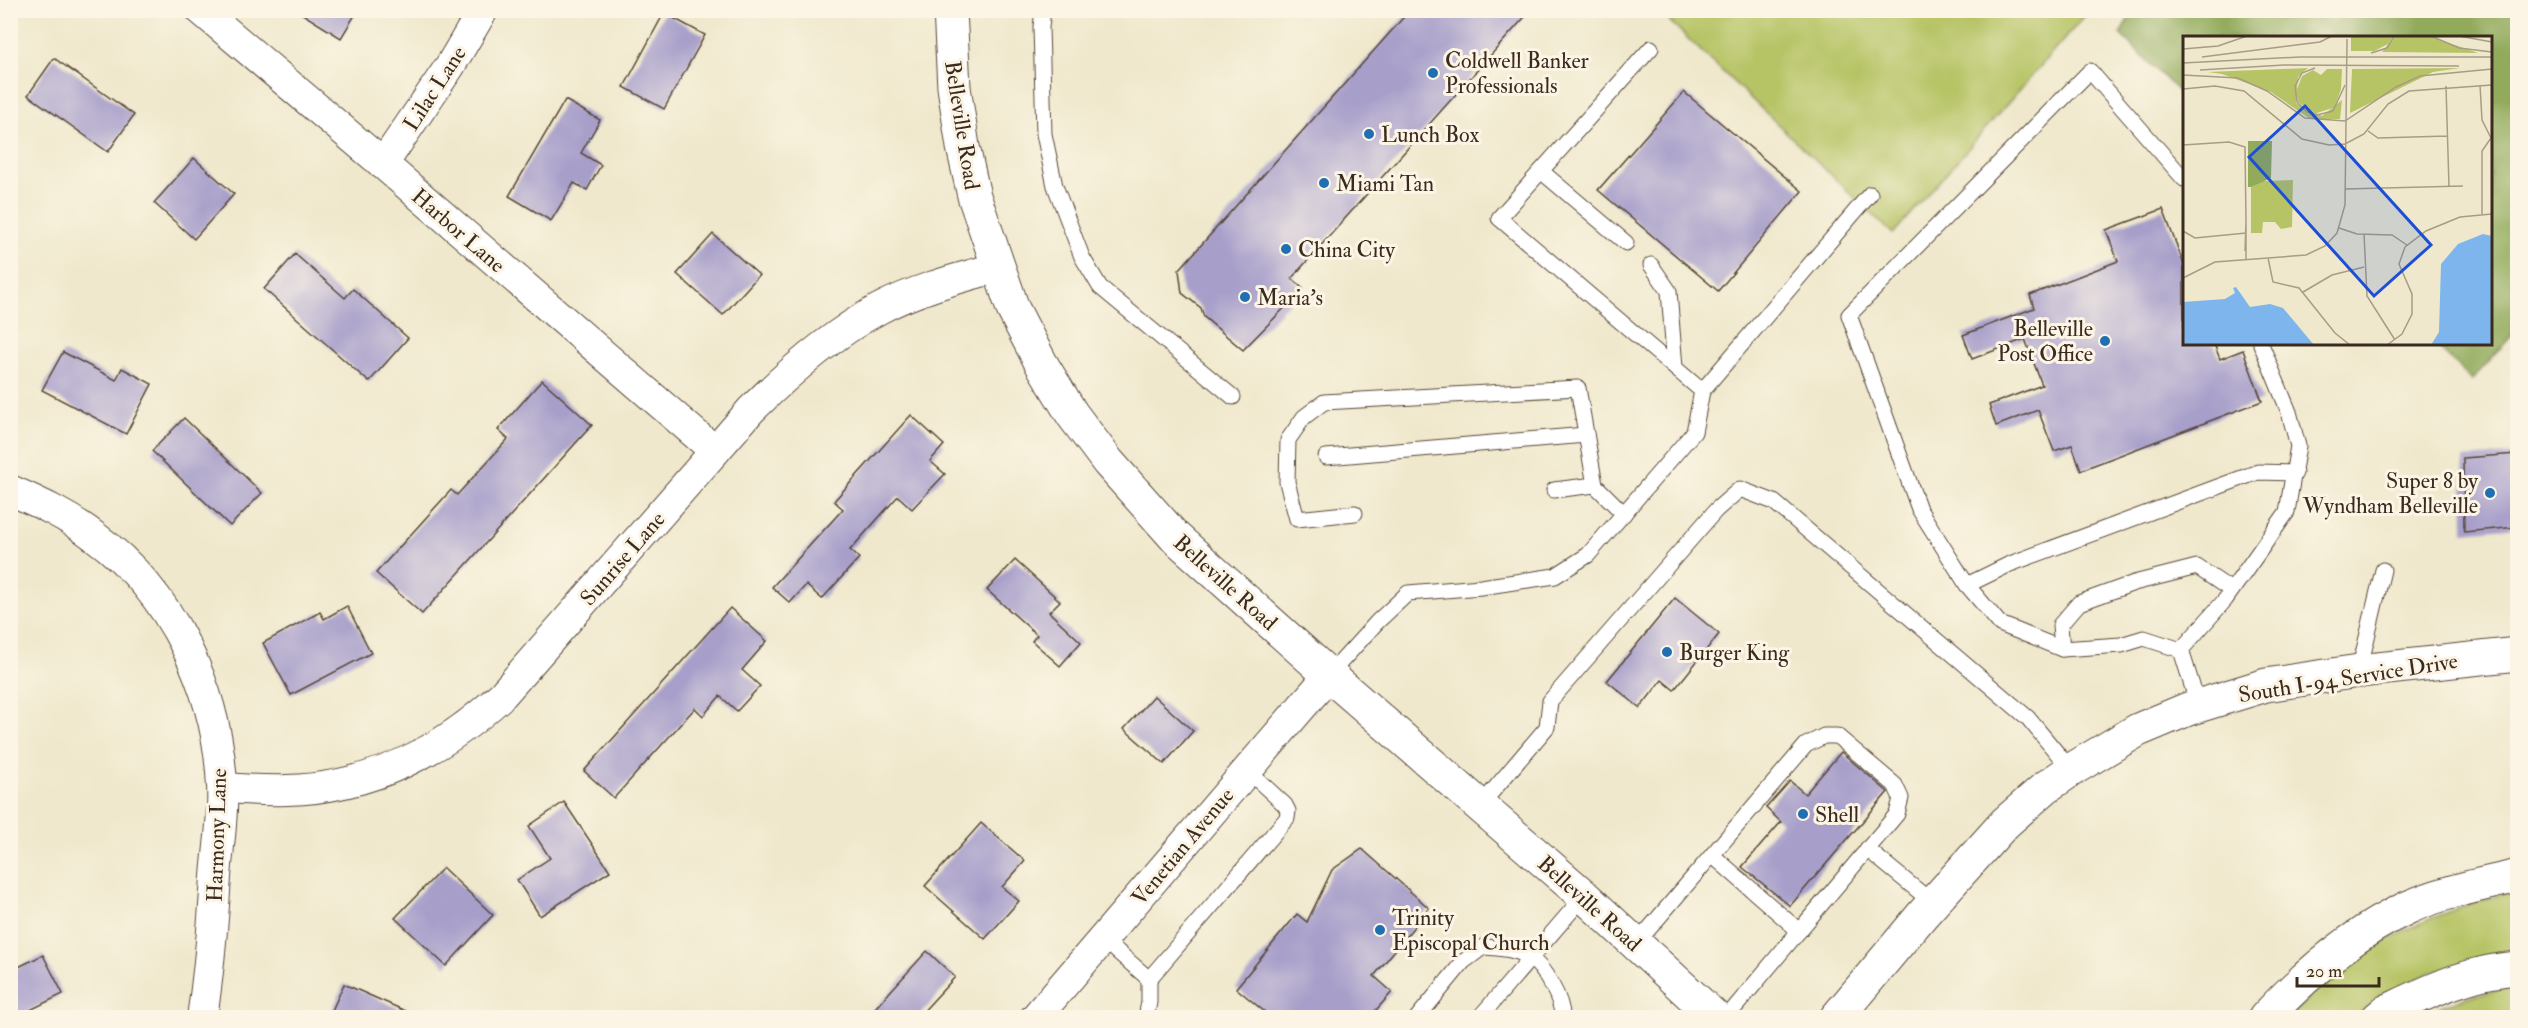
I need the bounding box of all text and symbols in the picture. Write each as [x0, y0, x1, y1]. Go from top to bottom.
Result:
inset map [2183, 36, 2492, 345]
street label: Lilac Lane [397, 41, 473, 136]
place label: Coldwell Banker Professionals [1445, 47, 1590, 100]
street label: Belleville Road [938, 59, 986, 192]
marker: Coldwell Banker Professionals [1426, 66, 1440, 80]
place label: Lunch Box [1381, 121, 1479, 149]
marker: Lunch Box [1362, 127, 1376, 141]
place label: Miami Tan [1336, 170, 1434, 198]
marker: Miami Tan [1317, 176, 1331, 190]
street label: Harbor Lane [406, 182, 511, 279]
place label: China City [1298, 236, 1395, 264]
marker: China City [1279, 242, 1293, 256]
place label: Maria's [1257, 284, 1323, 312]
marker: Maria's [1238, 290, 1252, 304]
place label: Belleville Post Office [1997, 315, 2093, 368]
marker: Belleville Post Office [2098, 334, 2112, 348]
place label: Super 8 by Wyndham Belleville [2302, 467, 2478, 520]
marker: Super 8 by Wyndham Belleville [2483, 486, 2497, 500]
street label: Sunrise Lane [574, 506, 671, 612]
street label: Belleville Road [1168, 529, 1283, 637]
place label: Burger King [1679, 639, 1790, 667]
marker: Burger King [1660, 645, 1674, 659]
street label: South I-94 Service Drive [2237, 647, 2460, 709]
street label: Harmony Lane [201, 768, 233, 902]
street label: Venetian Avenue [1125, 782, 1240, 911]
place label: Shell [1815, 801, 1860, 829]
marker: Shell [1796, 807, 1810, 821]
street label: Belleville Road [1532, 850, 1647, 958]
place label: Trinity Episcopal Church [1392, 904, 1550, 958]
marker: Trinity Episcopal Church [1373, 923, 1387, 937]
scale bar [2297, 950, 2380, 988]
text: 20 m [2306, 960, 2342, 983]

